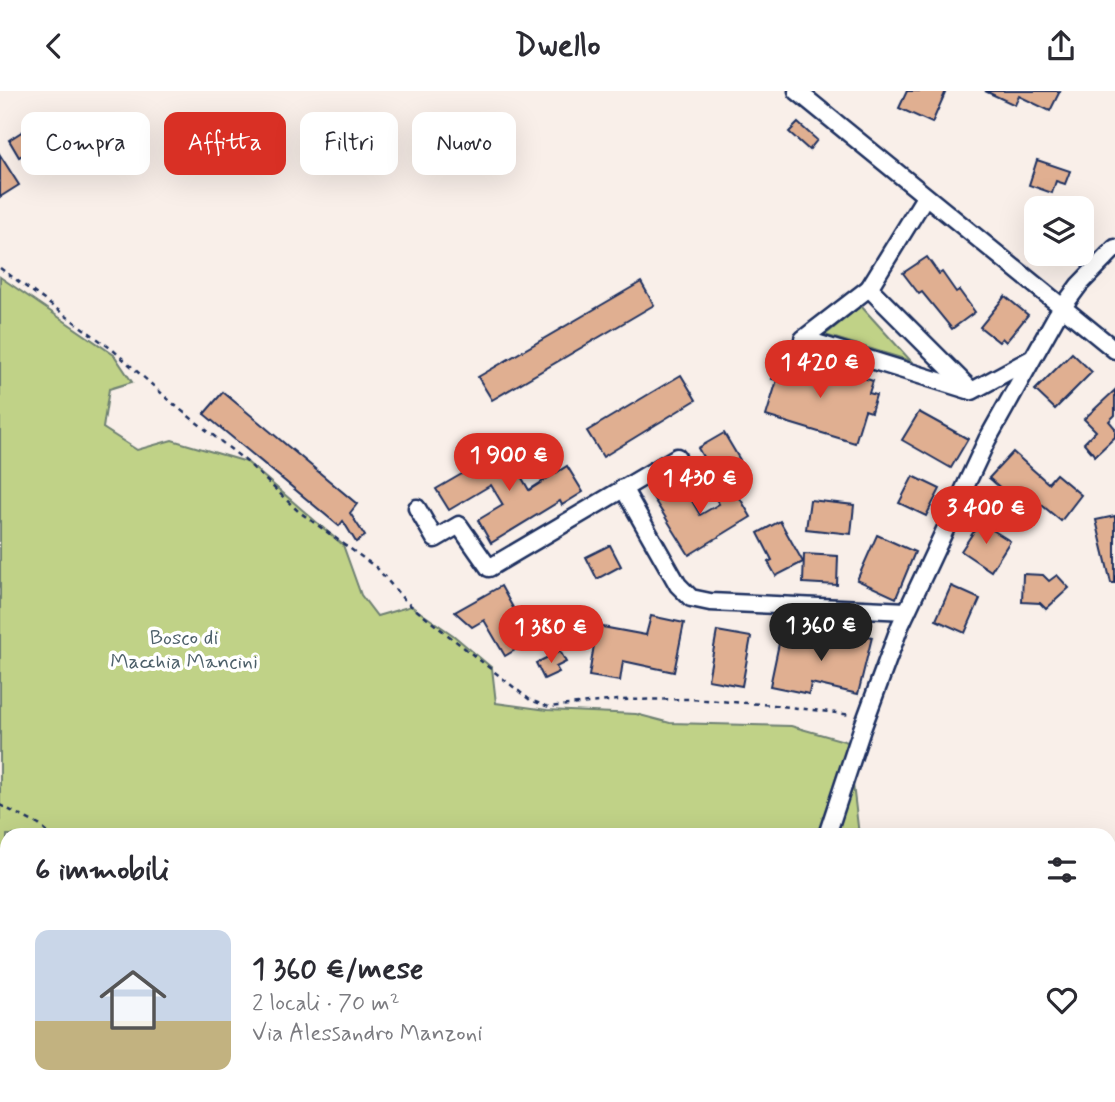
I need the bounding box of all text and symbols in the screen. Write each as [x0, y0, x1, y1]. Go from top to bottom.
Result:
text: Dwello [514, 25, 601, 67]
icon: back [35, 27, 73, 65]
icon: share [1042, 27, 1080, 65]
chip: Compra [21, 112, 150, 175]
chip: Affitta [164, 112, 286, 175]
chip: Filtri [300, 112, 398, 175]
chip: Nuovo [412, 112, 516, 175]
map controls [1024, 196, 1094, 266]
button: layers [1024, 196, 1094, 266]
pin: 1 420 € [755, 341, 885, 400]
text: 1 420 € [781, 348, 859, 378]
pin: 1 900 € [444, 433, 574, 493]
text: 1 900 € [470, 441, 548, 471]
pin: 1 430 € [635, 457, 765, 516]
text: 1 430 € [663, 464, 737, 494]
pin: 3 400 € [921, 487, 1051, 546]
text: 3 400 € [947, 494, 1025, 524]
pin: 1 360 € [756, 603, 886, 663]
pin: 1 380 € [486, 605, 616, 665]
text: 1 360 € [785, 611, 857, 641]
text: 1 380 € [515, 613, 587, 643]
park label: Bosco di Macchia Mancini [110, 624, 258, 676]
text: 6 immobili [35, 851, 169, 890]
icon: filters [1043, 851, 1081, 889]
text: 1 360 €/mese [252, 950, 424, 989]
icon: home [91, 958, 175, 1042]
icon: heart [1043, 981, 1081, 1019]
text: 2 locali · 70 m² [252, 989, 400, 1019]
text: Via Alessandro Manzoni [252, 1019, 483, 1049]

